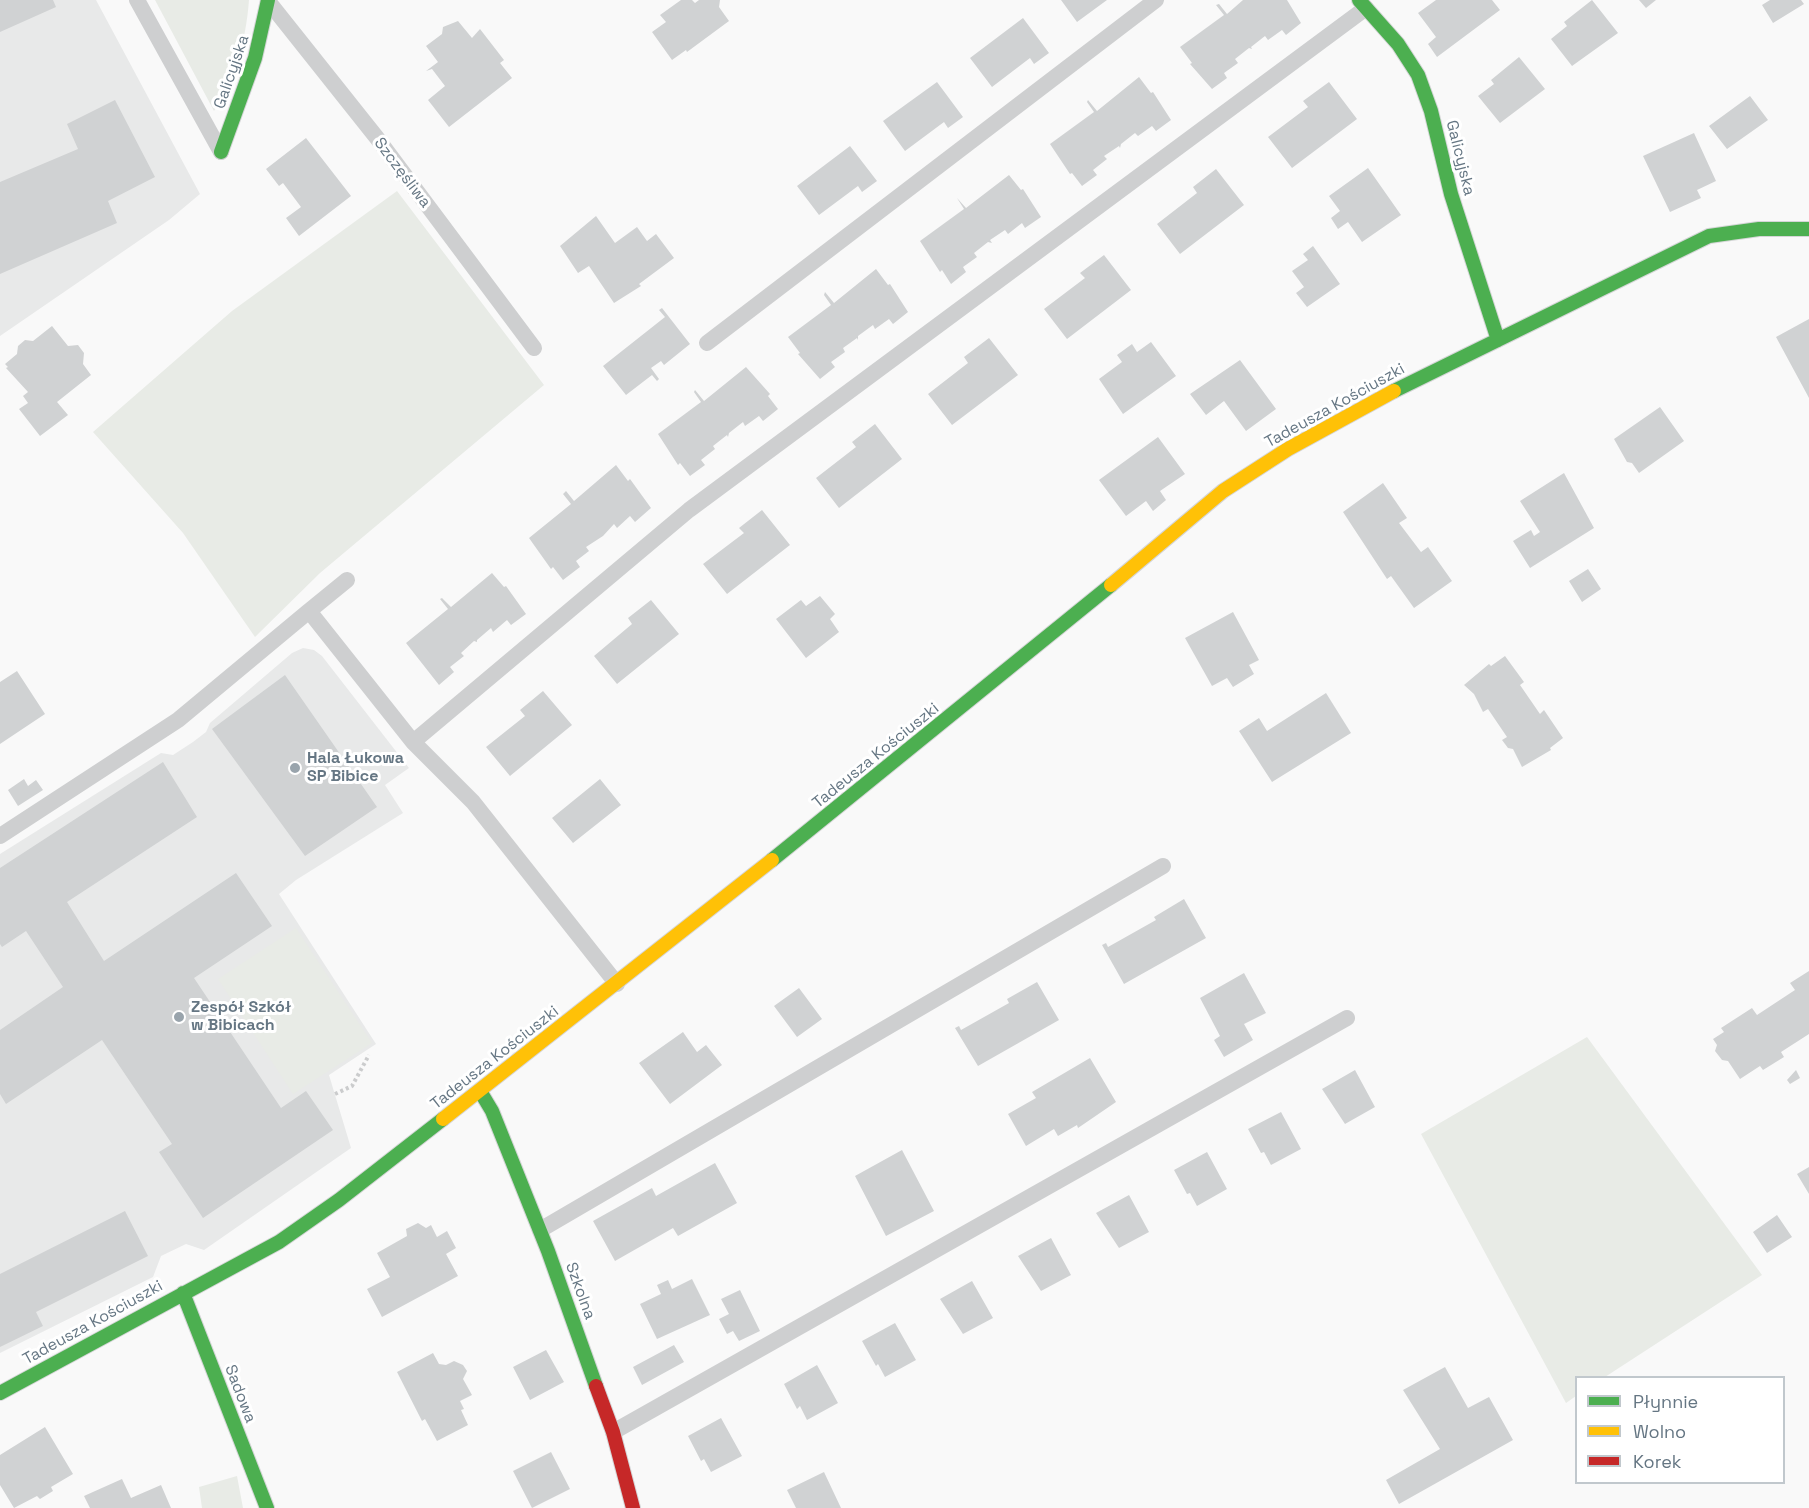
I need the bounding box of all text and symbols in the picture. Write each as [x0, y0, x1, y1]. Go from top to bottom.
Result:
street label: Galicyjska [210, 32, 254, 112]
street label: Galicyjska [1441, 118, 1479, 198]
street label: Szczęśliwa [369, 134, 435, 212]
street label: Tadeusza Kościuszki [1262, 360, 1408, 452]
street label: Tadeusza Kościuszki [809, 699, 943, 813]
place label: Hala Łukowa SP Bibice [307, 749, 404, 787]
marker: Hala Łukowa SP Bibice [288, 761, 302, 775]
place label: Zespół Szkół w Bibicach [191, 998, 292, 1036]
street label: Tadeusza Kościuszki [427, 1002, 563, 1114]
marker: Zespół Szkół w Bibicach [172, 1010, 186, 1024]
street label: Szkolna [561, 1260, 599, 1322]
street label: Tadeusza Kościuszki [20, 1277, 166, 1369]
street label: Sadowa [220, 1362, 260, 1426]
legend [1575, 1376, 1785, 1484]
text: Płynnie [1633, 1390, 1698, 1413]
text: Wolno [1633, 1420, 1686, 1443]
text: Korek [1633, 1450, 1682, 1473]

